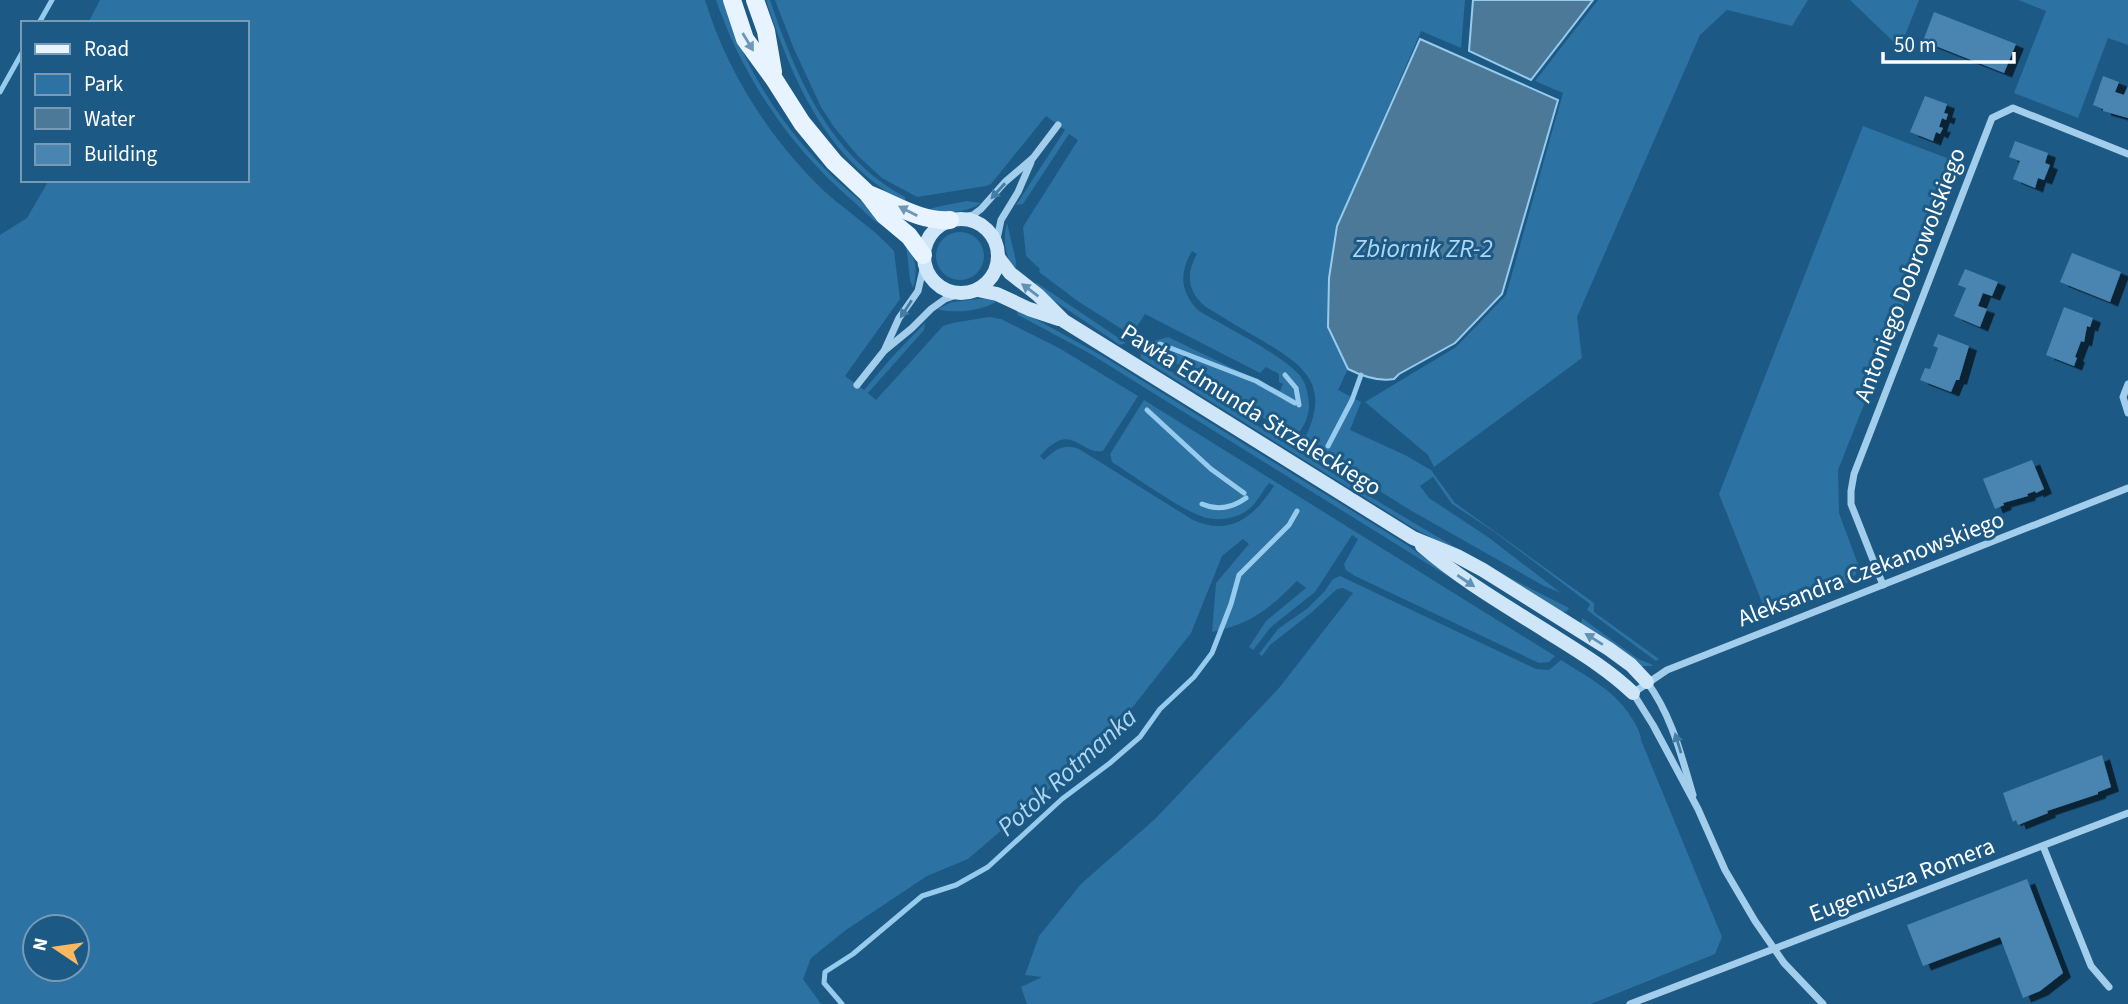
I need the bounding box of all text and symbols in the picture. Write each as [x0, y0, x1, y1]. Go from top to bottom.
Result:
legend [21, 21, 248, 182]
scale bar [1883, 21, 2014, 65]
text: 50 m [1894, 30, 1936, 60]
one-way arrow [742, 32, 755, 51]
text: Road [84, 34, 129, 64]
text: Park [84, 69, 124, 99]
text: Water [84, 104, 136, 134]
text: Building [84, 139, 158, 169]
street label: Antoniego Dobrowolskiego [1845, 143, 1975, 407]
one-way arrow [990, 182, 1006, 200]
one-way arrow [898, 205, 918, 216]
water label: Zbiornik ZR-2 [1352, 230, 1493, 267]
one-way arrow [1021, 283, 1039, 297]
one-way arrow [900, 299, 913, 318]
street label: Pawła Edmunda Strzeleckiego [1114, 315, 1388, 505]
street label: Aleksandra Czekanowskiego [1733, 502, 2009, 636]
one-way arrow [1457, 574, 1475, 588]
one-way arrow [1585, 633, 1604, 646]
water label: Potok Rotmanka [989, 699, 1145, 845]
one-way arrow [1672, 733, 1682, 754]
street label: Eugeniusza Romera [1804, 829, 2000, 931]
north arrow [21, 913, 91, 983]
text: N [26, 935, 55, 954]

